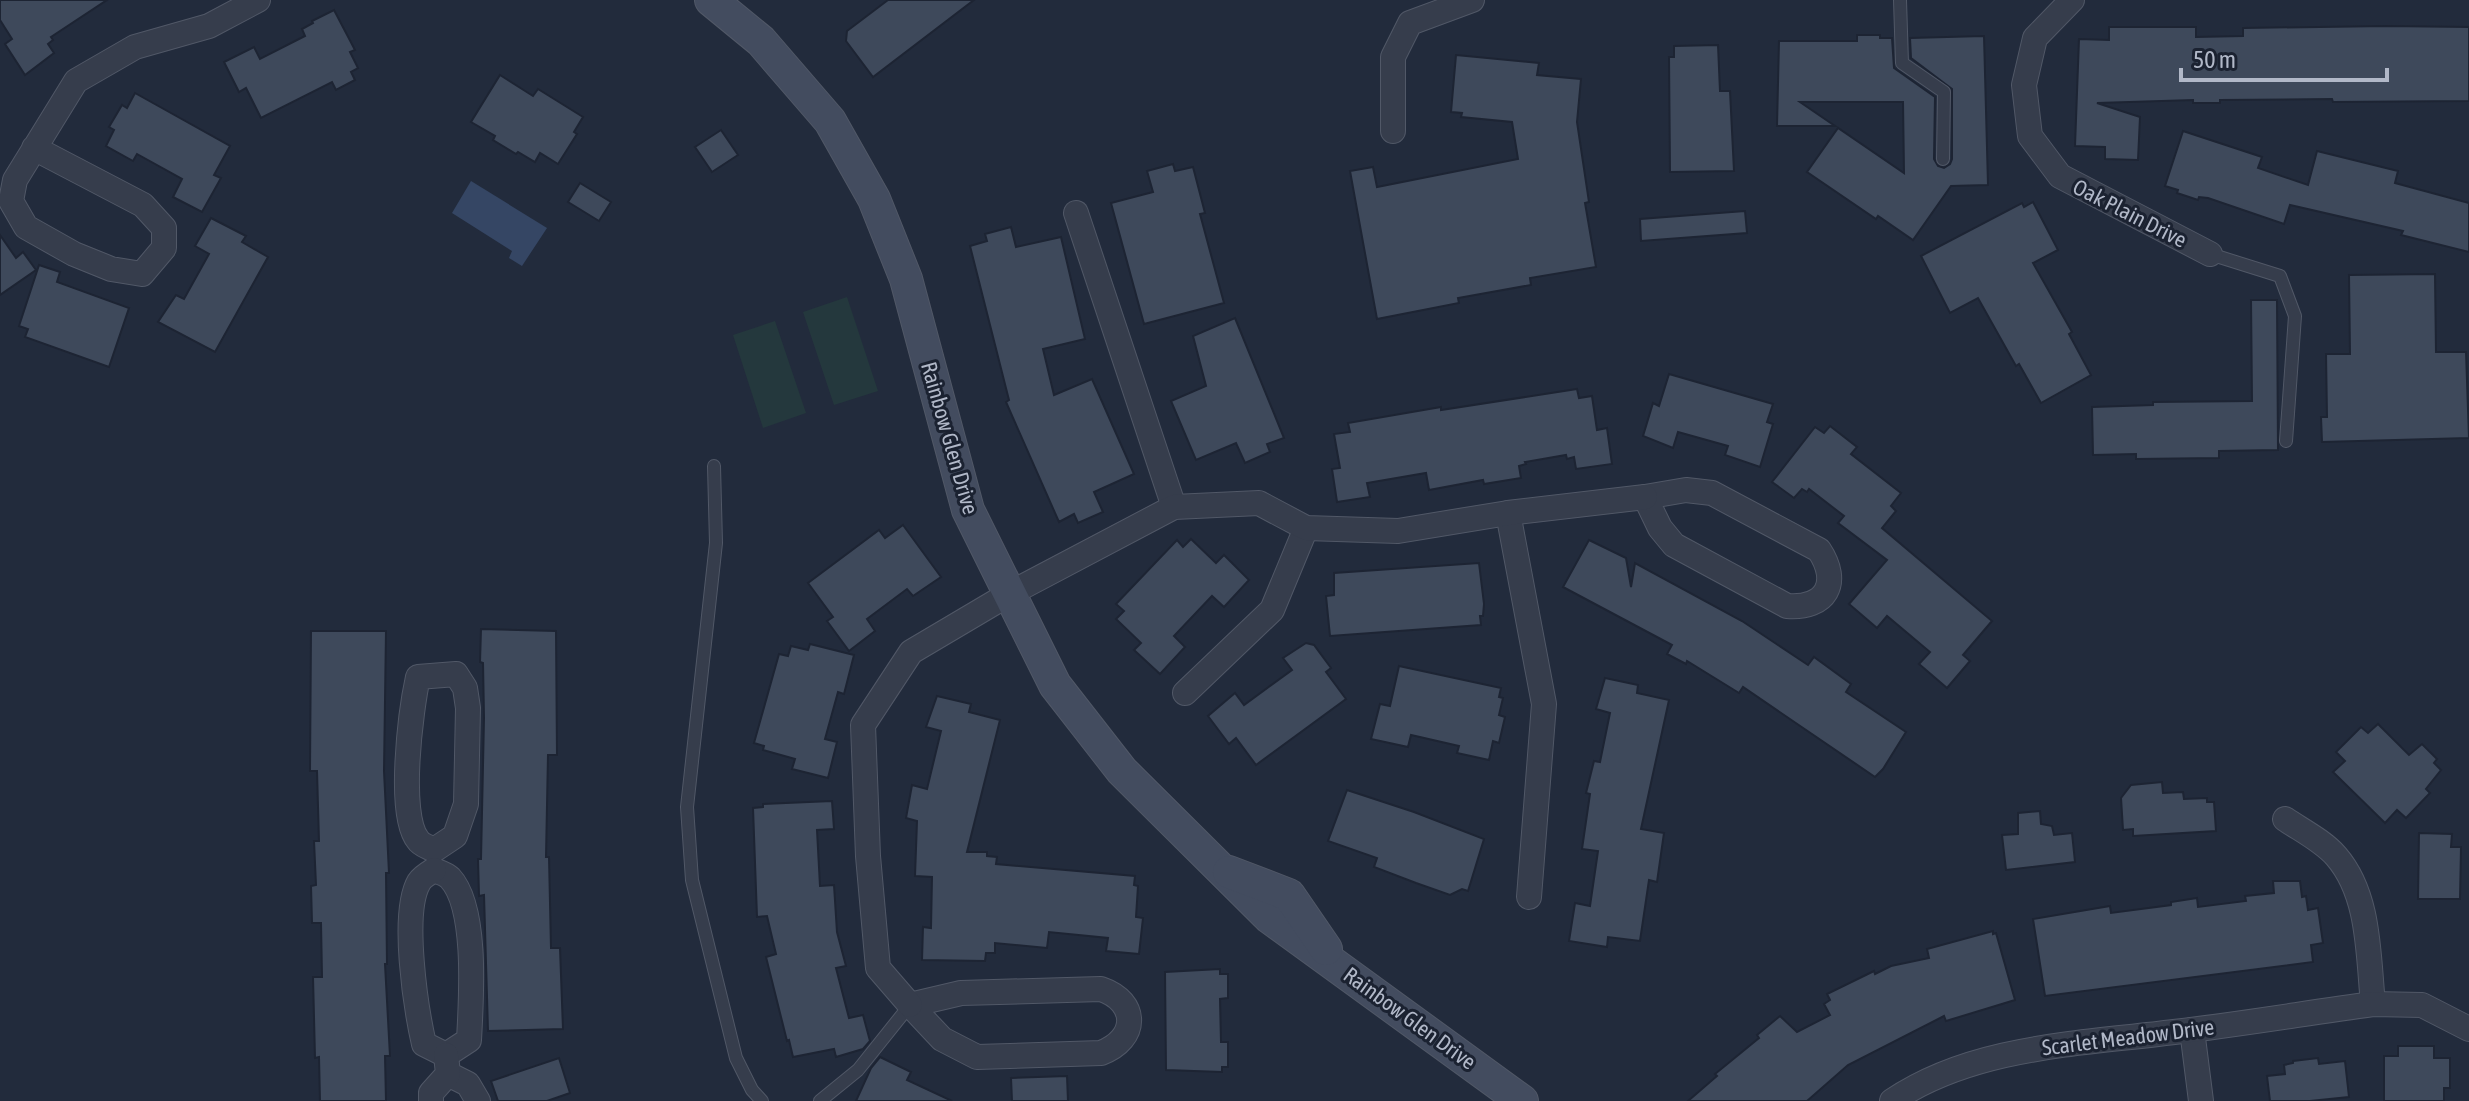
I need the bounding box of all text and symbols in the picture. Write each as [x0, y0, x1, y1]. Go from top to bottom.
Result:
scale bar [2181, 32, 2387, 82]
text: 50 m [2193, 46, 2236, 73]
street label: Oak Plain Drive [2069, 173, 2191, 253]
street label: Rainbow Glen Drive [916, 359, 984, 517]
street label: Rainbow Glen Drive [1339, 961, 1481, 1075]
street label: Scarlet Meadow Drive [2040, 1014, 2216, 1060]

